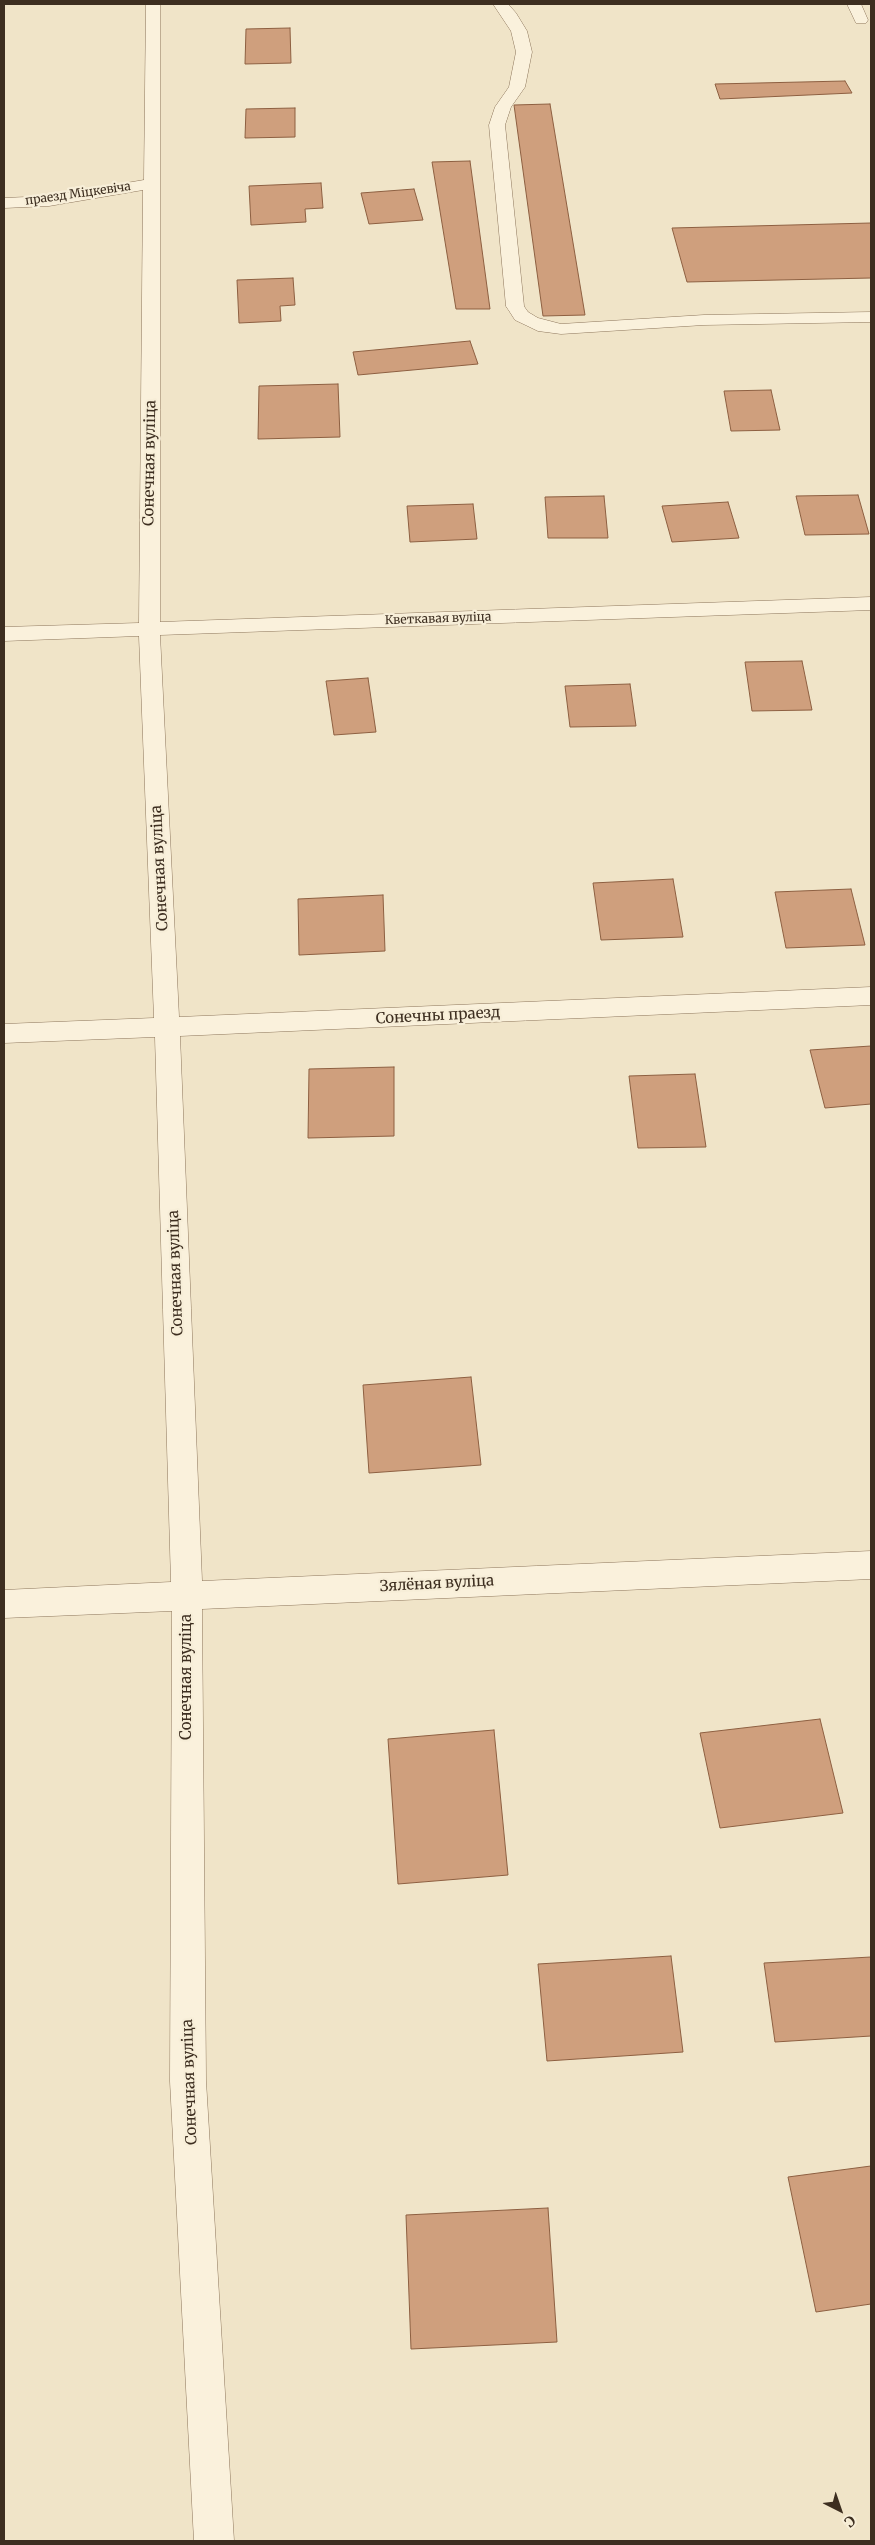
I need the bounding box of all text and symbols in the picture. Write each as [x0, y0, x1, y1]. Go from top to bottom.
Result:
street label: праезд Міцкевіча [24, 179, 132, 209]
street label: Сонечная вуліца [140, 400, 160, 526]
street label: Кветкавая вуліца [385, 610, 491, 628]
street label: Сонечная вуліца [148, 805, 172, 931]
street label: Сонечны праезд [375, 1004, 501, 1028]
street label: Сонечная вуліца [165, 1210, 187, 1336]
street label: Зялёная вуліца [379, 1572, 495, 1596]
street label: Сонечная вуліца [178, 1614, 196, 1740]
street label: Сонечная вуліца [179, 2019, 201, 2145]
north arrow [815, 2485, 865, 2535]
text: С [840, 2511, 859, 2531]

